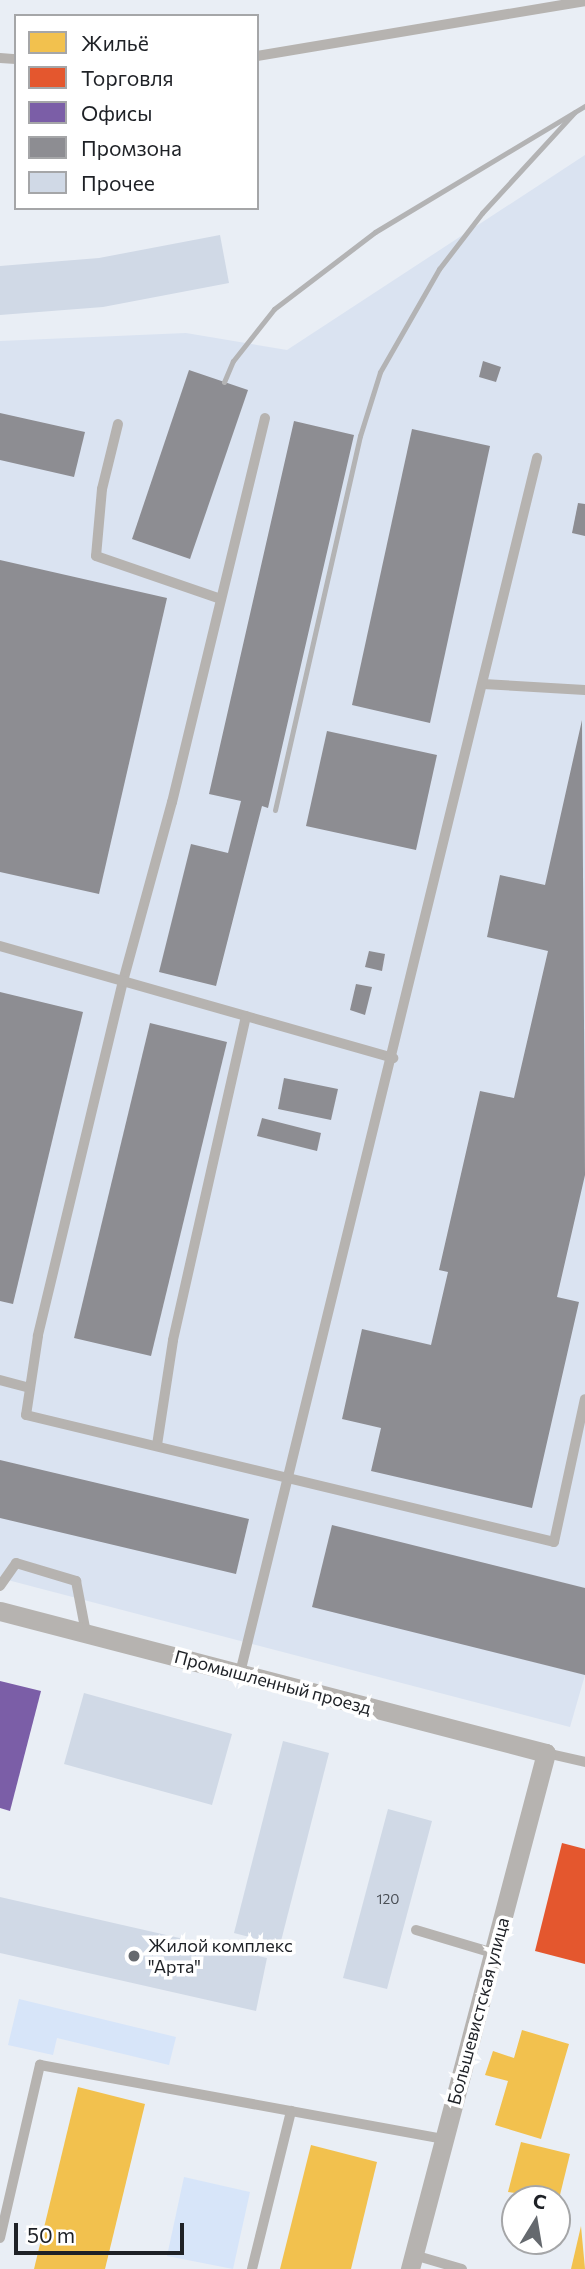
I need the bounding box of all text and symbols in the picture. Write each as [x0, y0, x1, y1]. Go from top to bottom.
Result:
legend [14, 14, 259, 210]
text: Жильё [81, 30, 149, 55]
text: Торговля [81, 65, 174, 90]
text: Офисы [81, 100, 152, 125]
text: Промзона [81, 135, 182, 160]
text: Прочее [81, 170, 155, 195]
street label: Промышленный проезд [172, 1645, 374, 1719]
house number: 120 [377, 1891, 399, 1907]
street label: Большевистская улица [443, 1915, 513, 2107]
place label: Жилой комплекс "Арта" [148, 1935, 293, 1978]
marker: Жилой комплекс "Арта" [126, 1948, 142, 1964]
north arrow [501, 2185, 571, 2255]
text: С [531, 2188, 548, 2213]
scale bar [18, 2210, 187, 2254]
text: 50 m [27, 2222, 75, 2247]

